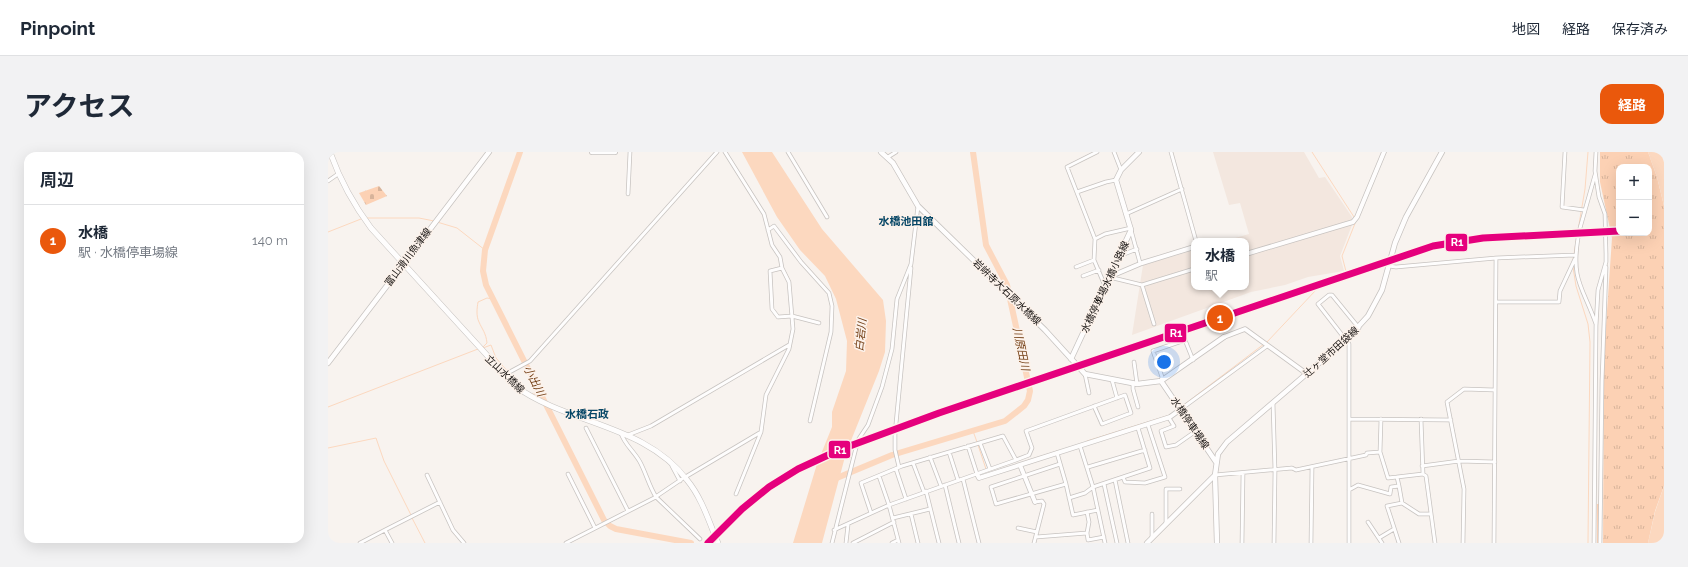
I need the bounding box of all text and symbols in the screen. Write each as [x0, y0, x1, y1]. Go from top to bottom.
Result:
text: Pinpoint [20, 17, 95, 39]
text: 地図 [1512, 21, 1540, 37]
text: 経路 [1562, 21, 1590, 37]
text: 保存済み [1612, 21, 1668, 37]
button: 経路 [1600, 84, 1664, 124]
text: アクセス [24, 90, 135, 123]
map controls [1616, 164, 1652, 236]
button: + [1616, 164, 1652, 200]
text: 周辺 [40, 170, 74, 190]
button: − [1616, 200, 1652, 236]
district label: 水橋池田舘 [879, 215, 934, 228]
text: 水橋 [78, 224, 108, 242]
street label: 富山滑川魚津線 [383, 226, 433, 288]
text: 1 [50, 233, 56, 248]
text: 140 m [252, 233, 288, 248]
line badge: R1 [1445, 233, 1468, 252]
text: R1 [1451, 236, 1464, 249]
popup [1191, 238, 1249, 290]
street label: 水橋停車場水橋小路線 [1079, 239, 1131, 335]
text: 駅 · 水橋停車場線 [78, 245, 178, 260]
text: 水橋 [1205, 247, 1235, 265]
street label: 岩峅寺大石原水橋線 [971, 257, 1043, 327]
text: 駅 [1205, 268, 1218, 283]
pin: 1 [1207, 303, 1233, 333]
water label: 白岩川 [853, 317, 869, 352]
line badge: R1 [1164, 323, 1187, 343]
street label: 辻ヶ堂市田袋線 [1301, 324, 1361, 380]
water label: 川原田川 [1010, 326, 1032, 373]
text: R1 [1170, 327, 1183, 340]
your location [1154, 352, 1174, 372]
street label: 立山水橋線 [483, 353, 527, 395]
water label: 小出川 [521, 363, 548, 400]
street label: 水橋停車場線 [1169, 395, 1211, 451]
district label: 水橋石政 [565, 408, 609, 421]
line badge: R1 [828, 440, 851, 459]
text: R1 [834, 444, 847, 457]

